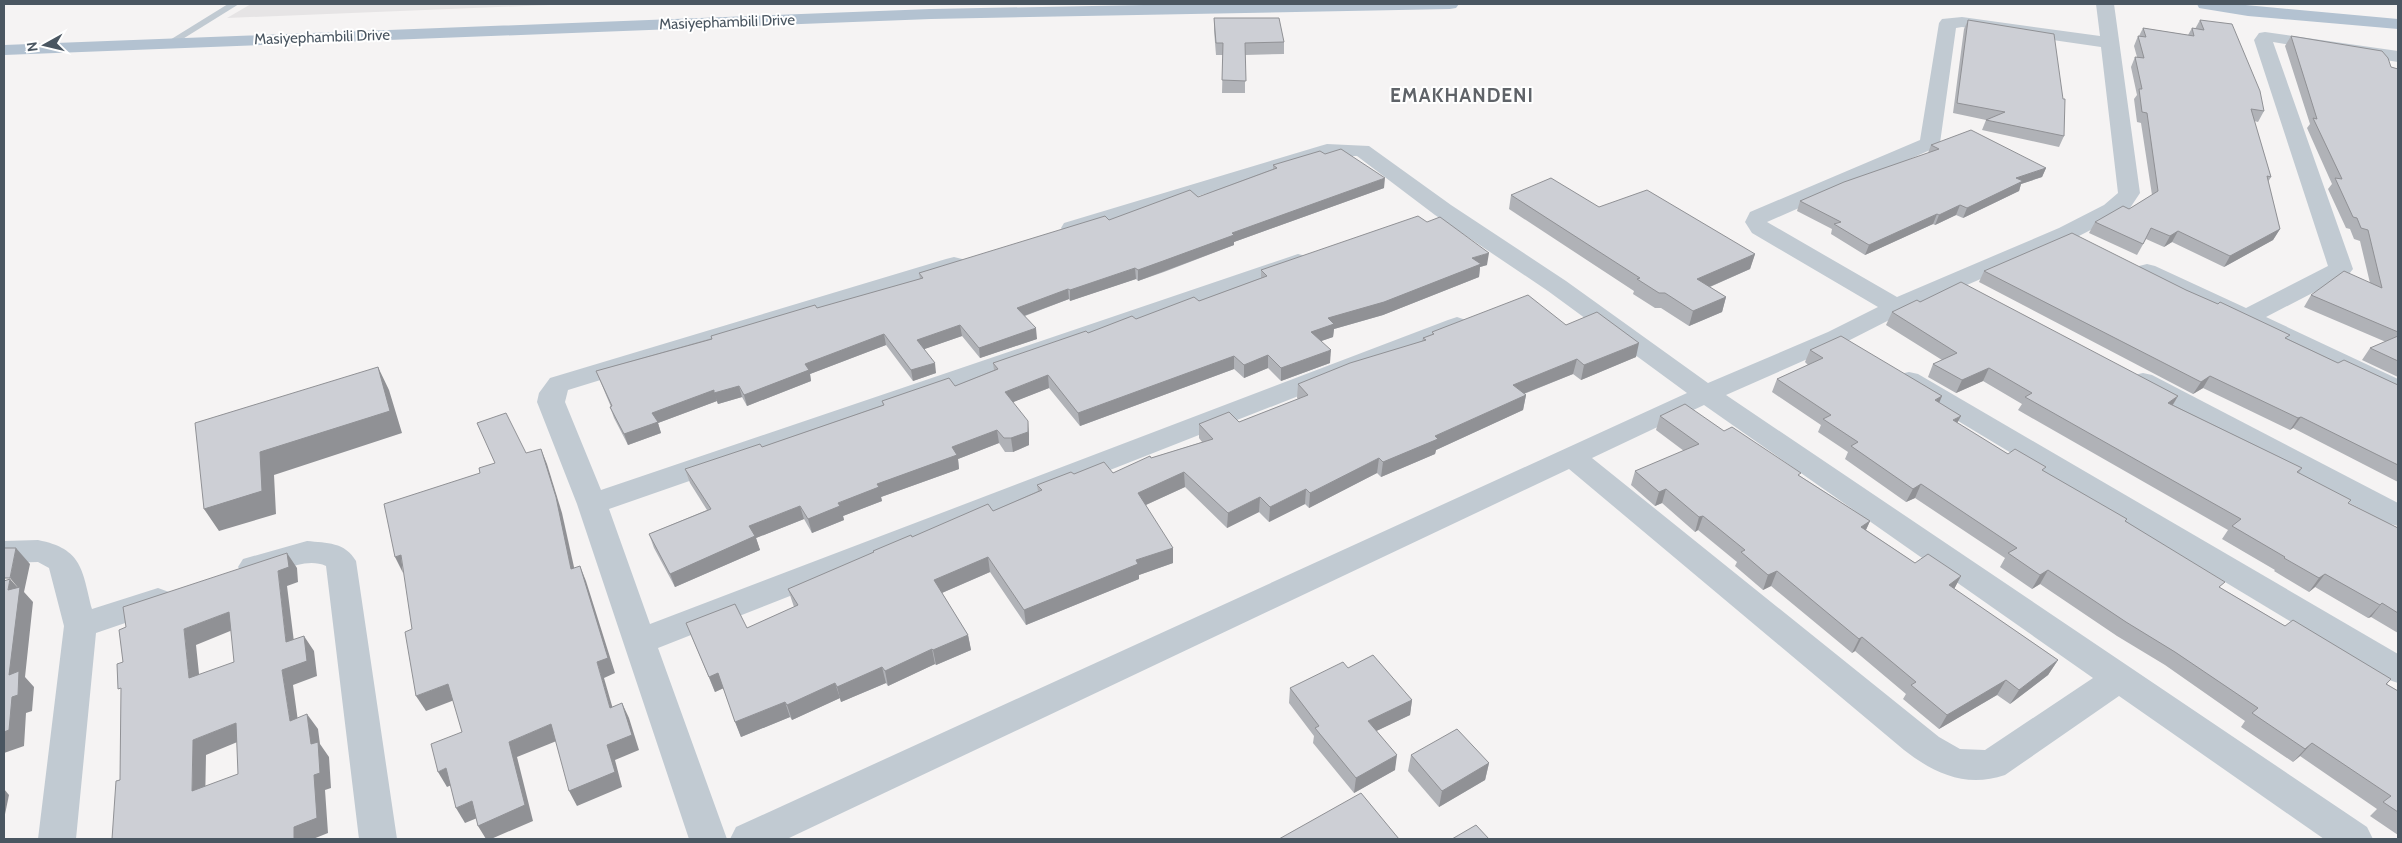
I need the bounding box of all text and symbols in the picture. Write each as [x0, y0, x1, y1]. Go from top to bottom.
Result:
street label: Masiyephambili Drive [659, 11, 796, 33]
north arrow [20, 20, 70, 70]
street label: Masiyephambili Drive [254, 26, 391, 48]
text: N [23, 41, 42, 53]
district label: EMAKHANDENI [1390, 84, 1534, 107]

